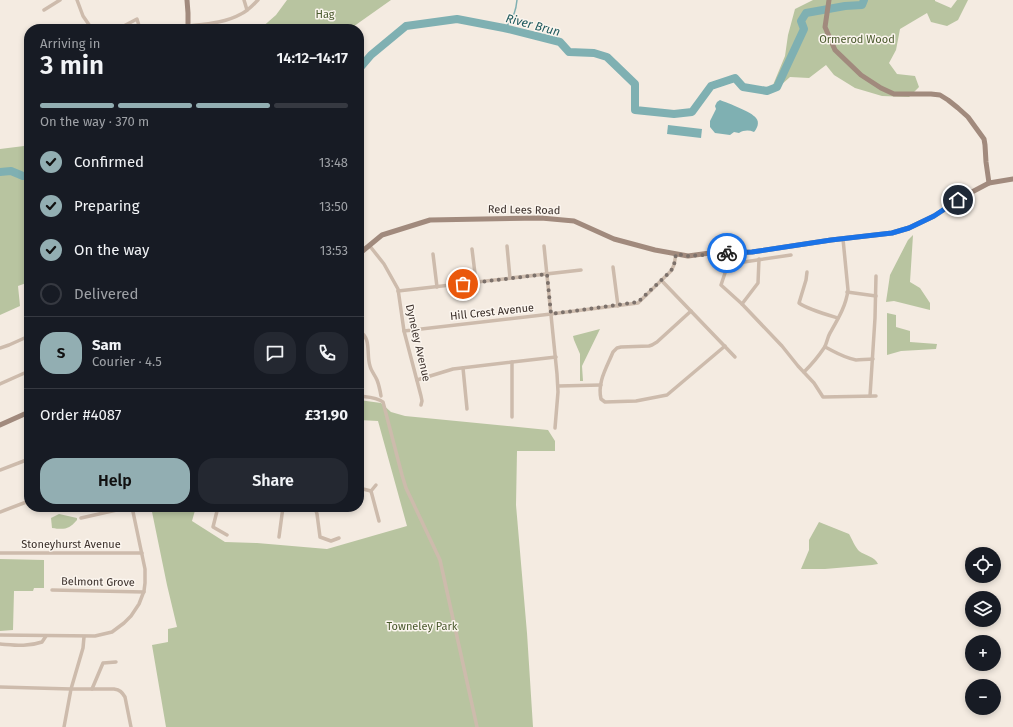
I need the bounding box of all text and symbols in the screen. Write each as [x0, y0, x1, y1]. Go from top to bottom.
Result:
park label: Hag [315, 8, 335, 21]
water label: River Brun [504, 11, 562, 39]
park label: Ormerod Wood [819, 33, 895, 46]
text: Arriving in [40, 36, 100, 51]
text: 14:12–14:17 [276, 49, 348, 67]
text: 3 min [40, 50, 104, 81]
text: On the way · 370 m [40, 114, 149, 129]
icon: check [40, 151, 62, 173]
text: Confirmed [74, 153, 144, 171]
text: 13:48 [319, 155, 348, 170]
pin [941, 183, 975, 217]
icon: home [947, 189, 969, 211]
icon: check [40, 195, 62, 217]
text: Preparing [74, 197, 139, 215]
text: 13:50 [319, 199, 348, 214]
street label: Red Lees Road [488, 203, 560, 217]
courier [707, 233, 747, 273]
icon: check [40, 239, 62, 261]
text: On the way [74, 241, 149, 259]
icon: bike [716, 242, 738, 264]
text: 13:53 [320, 243, 348, 258]
pin [446, 267, 480, 301]
icon: bag [452, 273, 474, 295]
text: Delivered [74, 285, 138, 303]
street label: Hill Crest Avenue [449, 301, 535, 323]
street label: Dyneley Avenue [403, 303, 433, 383]
button: chat [254, 332, 296, 374]
button: phone [306, 332, 348, 374]
text: Sam [92, 336, 121, 354]
text: S [57, 344, 65, 362]
text: Courier · 4.5 [92, 354, 162, 369]
text: Order #4087 [40, 406, 121, 424]
text: £31.90 [305, 406, 348, 424]
button: Help [40, 458, 190, 504]
button: Share [198, 458, 348, 504]
street label: Stoneyhurst Avenue [21, 538, 121, 551]
map controls [965, 547, 1001, 715]
button: locate [965, 547, 1001, 583]
street label: Belmont Grove [61, 575, 135, 589]
button: layers [965, 591, 1001, 627]
park label: Towneley Park [387, 620, 458, 633]
button: + [965, 635, 1001, 671]
button: − [965, 679, 1001, 715]

